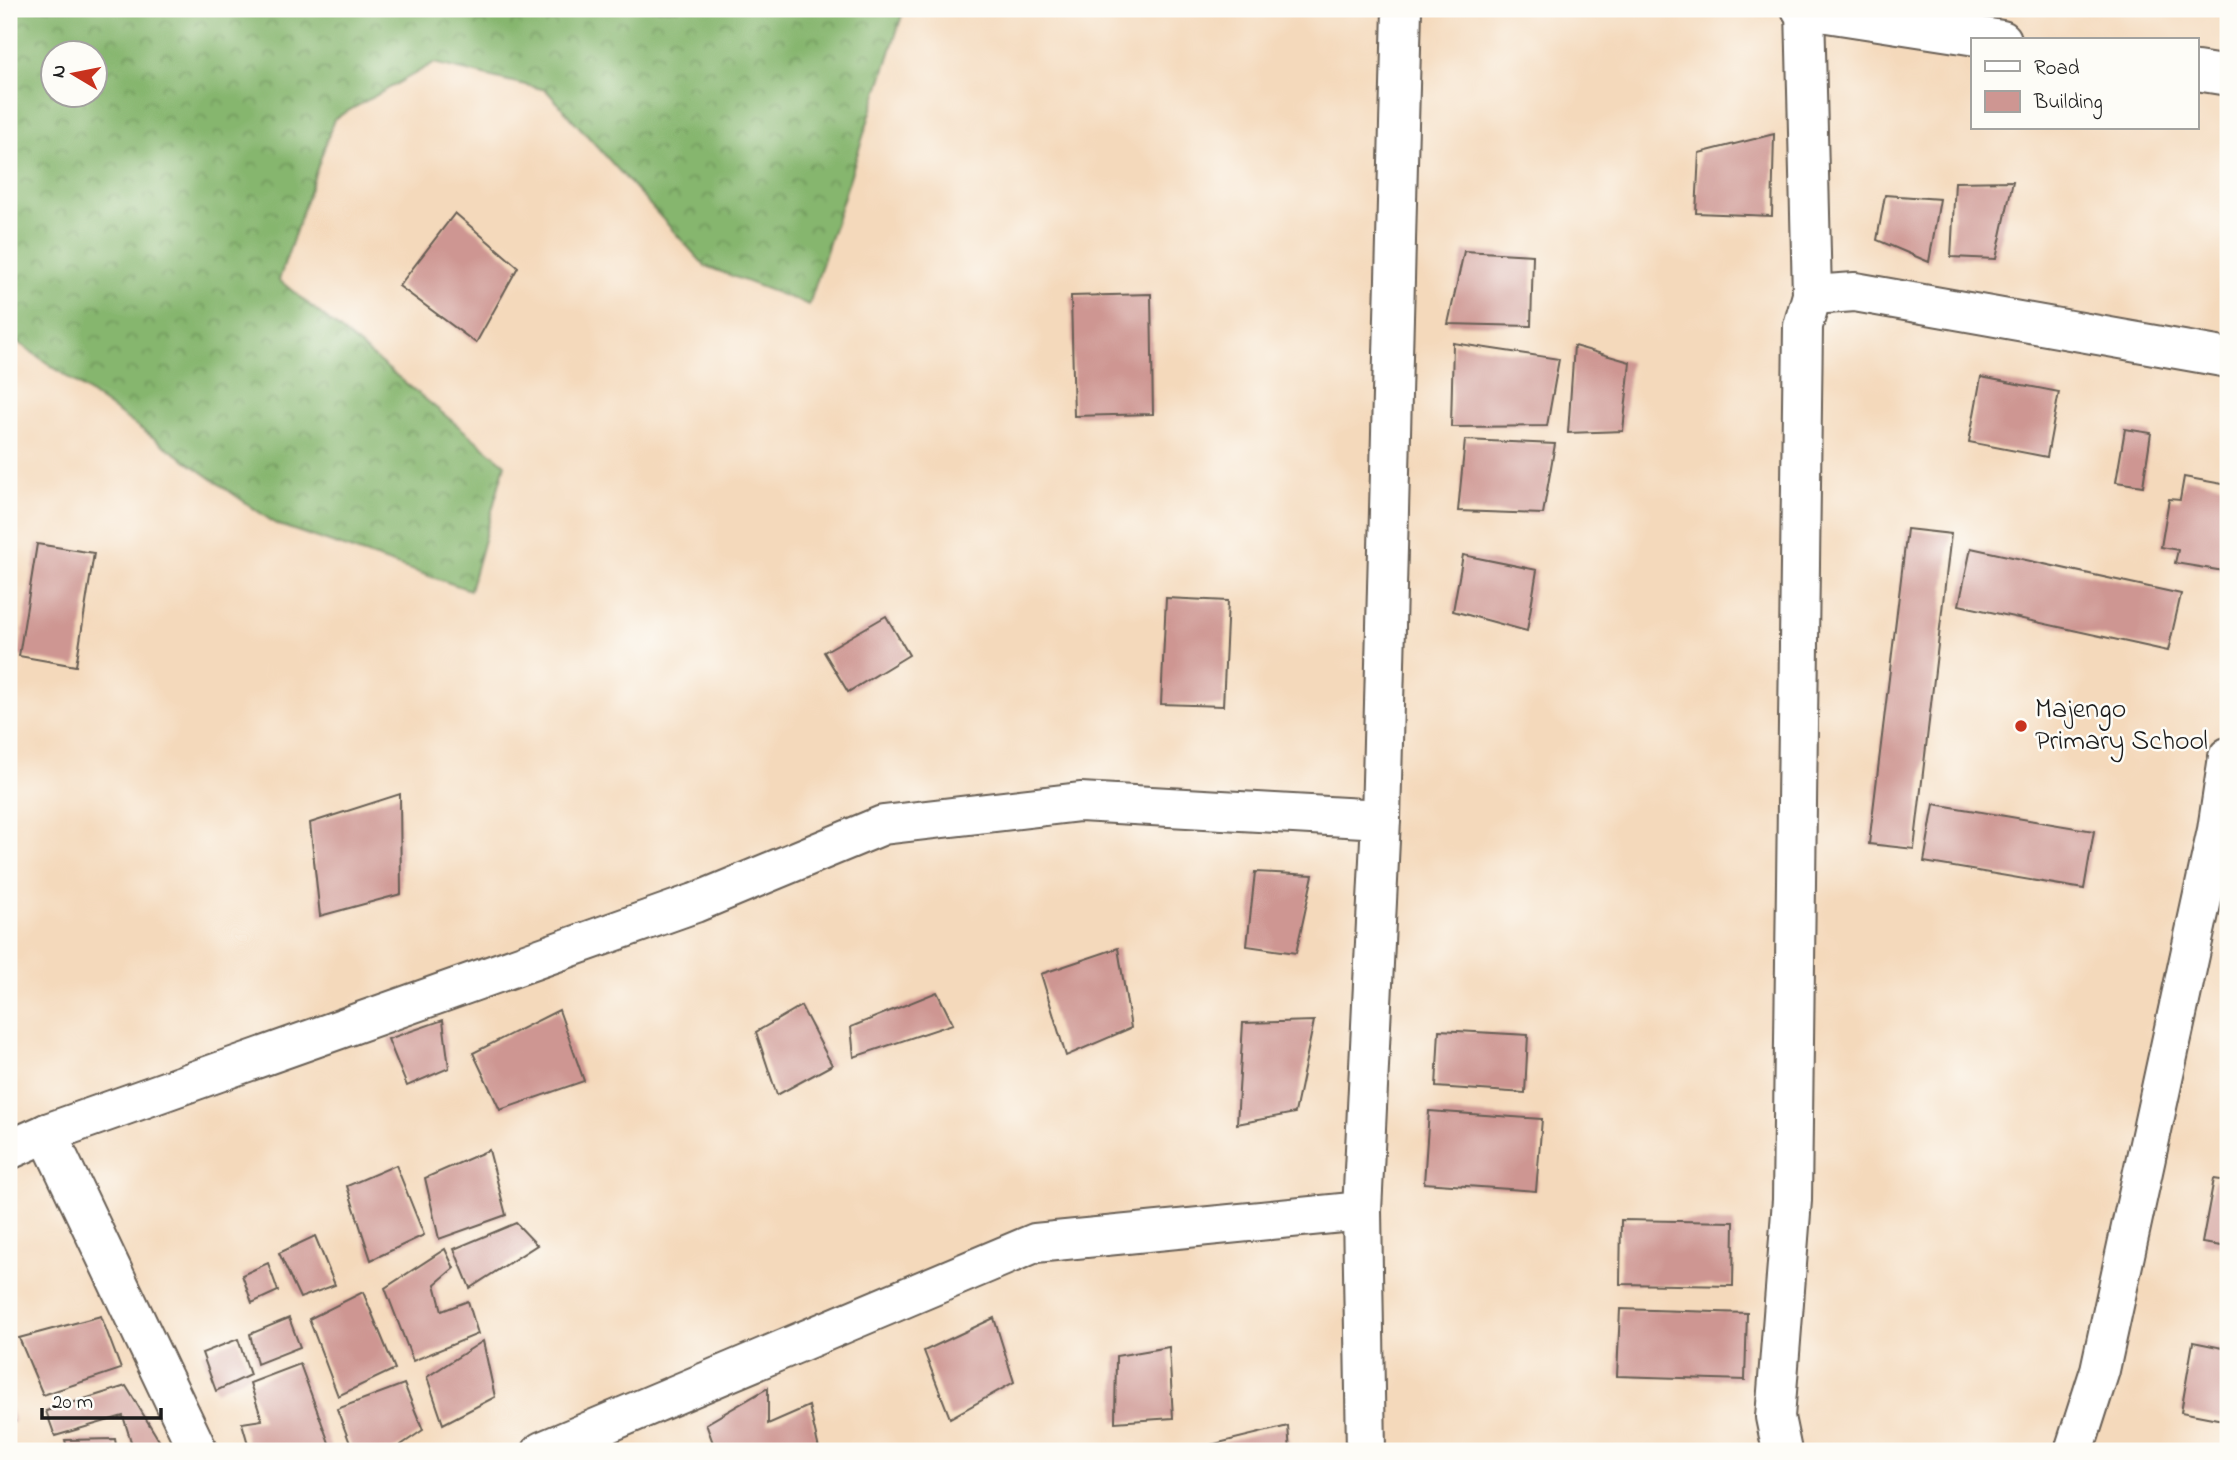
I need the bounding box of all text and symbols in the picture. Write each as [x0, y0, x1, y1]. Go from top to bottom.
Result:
north arrow [38, 38, 108, 108]
legend [1971, 38, 2198, 130]
text: Road [2034, 54, 2080, 84]
text: N [45, 63, 74, 80]
text: Building [2033, 88, 2103, 120]
place label: Majengo Primary School [2035, 690, 2208, 763]
marker: Majengo Primary School [2013, 718, 2029, 734]
scale bar [42, 1376, 161, 1420]
text: 20 m [52, 1388, 93, 1418]

